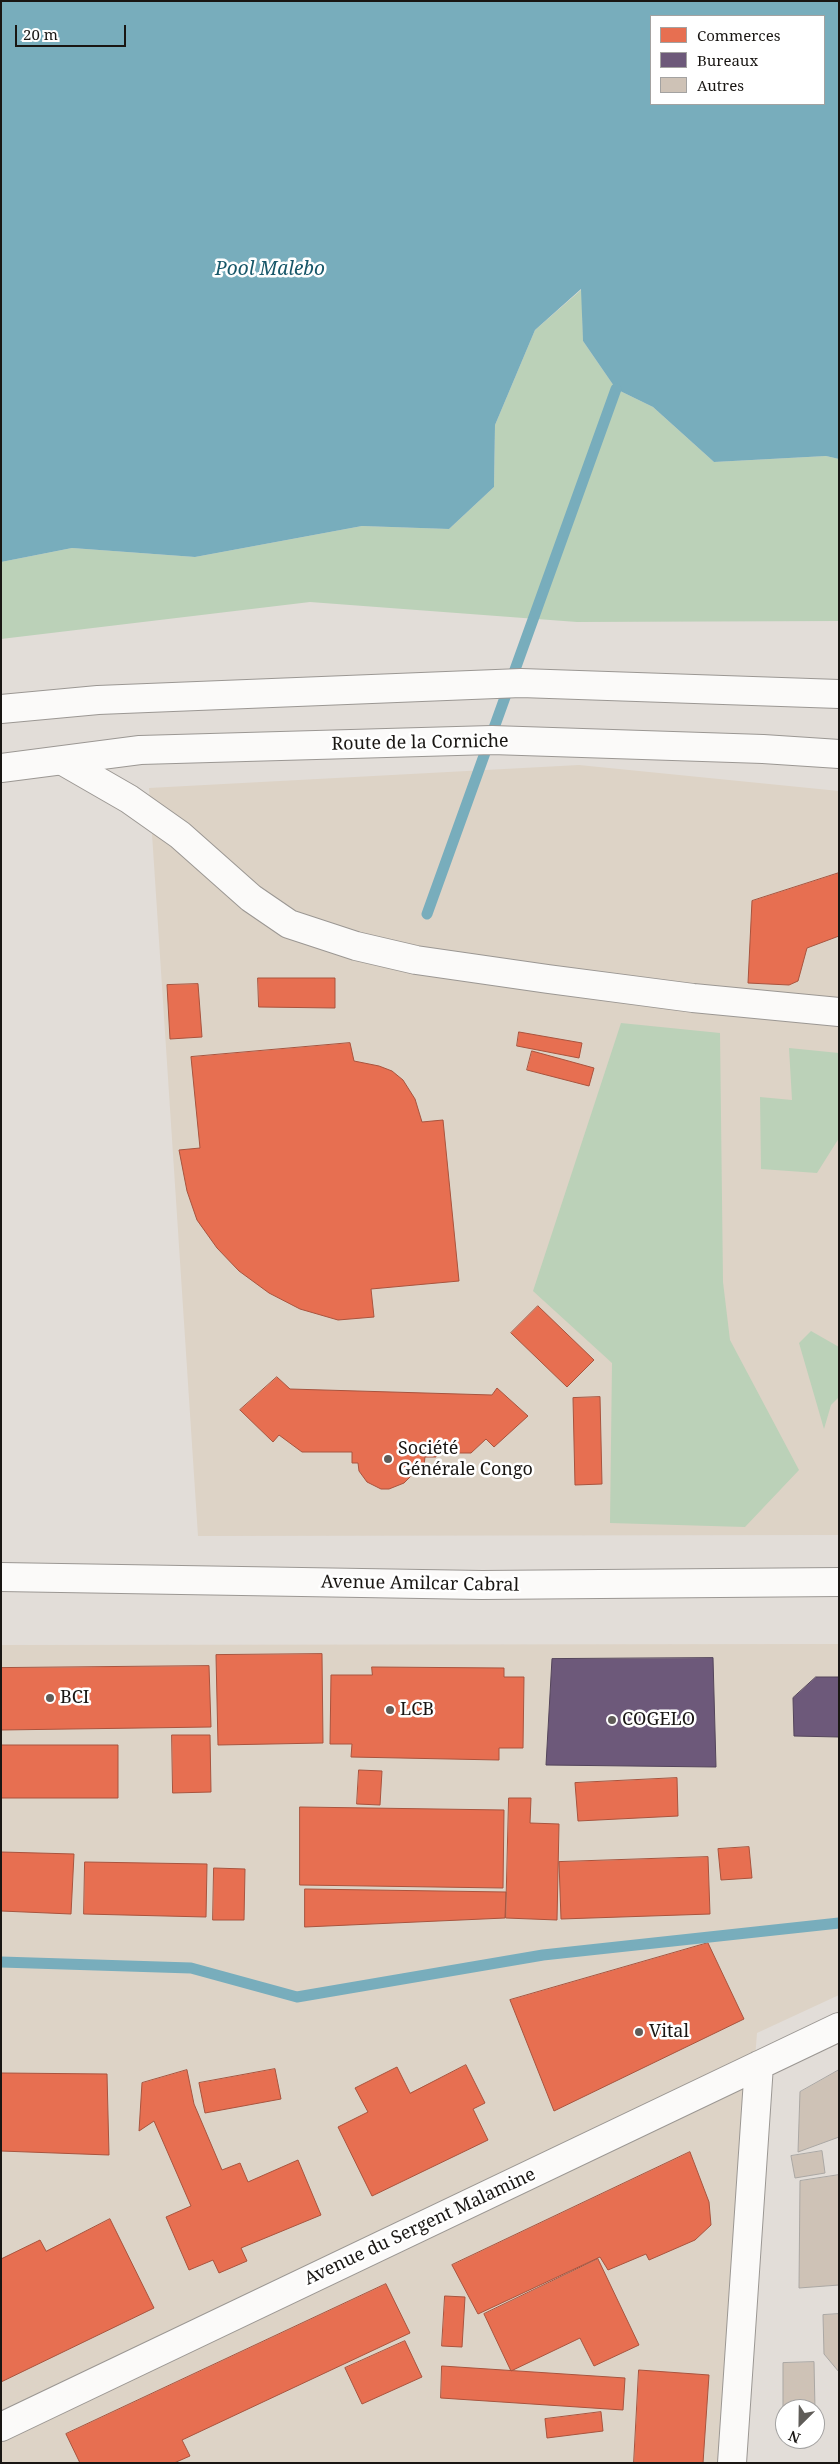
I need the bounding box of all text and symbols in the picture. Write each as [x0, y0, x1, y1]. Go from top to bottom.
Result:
scale bar [18, 15, 129, 47]
legend [650, 15, 825, 105]
text: 20 m [23, 24, 58, 44]
text: Commerces [697, 25, 780, 45]
text: Bureaux [697, 50, 758, 70]
text: Autres [697, 75, 744, 95]
water label: Pool Malebo [215, 259, 325, 281]
street label: Route de la Corniche [331, 731, 509, 755]
place label: Société Générale Congo [398, 1438, 533, 1480]
marker: Société Générale Congo [382, 1453, 394, 1465]
street label: Avenue Amilcar Cabral [321, 1571, 519, 1597]
place label: BCI [60, 1687, 89, 1709]
marker: BCI [44, 1692, 56, 1704]
place label: LCB [400, 1699, 434, 1721]
marker: LCB [384, 1704, 396, 1716]
place label: COGELO [622, 1709, 695, 1731]
marker: COGELO [606, 1714, 618, 1726]
place label: Vital [649, 2021, 689, 2043]
marker: Vital [633, 2026, 645, 2038]
street label: Avenue du Sergent Malamine [301, 2164, 539, 2290]
north arrow [775, 2399, 825, 2449]
text: N [786, 2426, 803, 2448]

